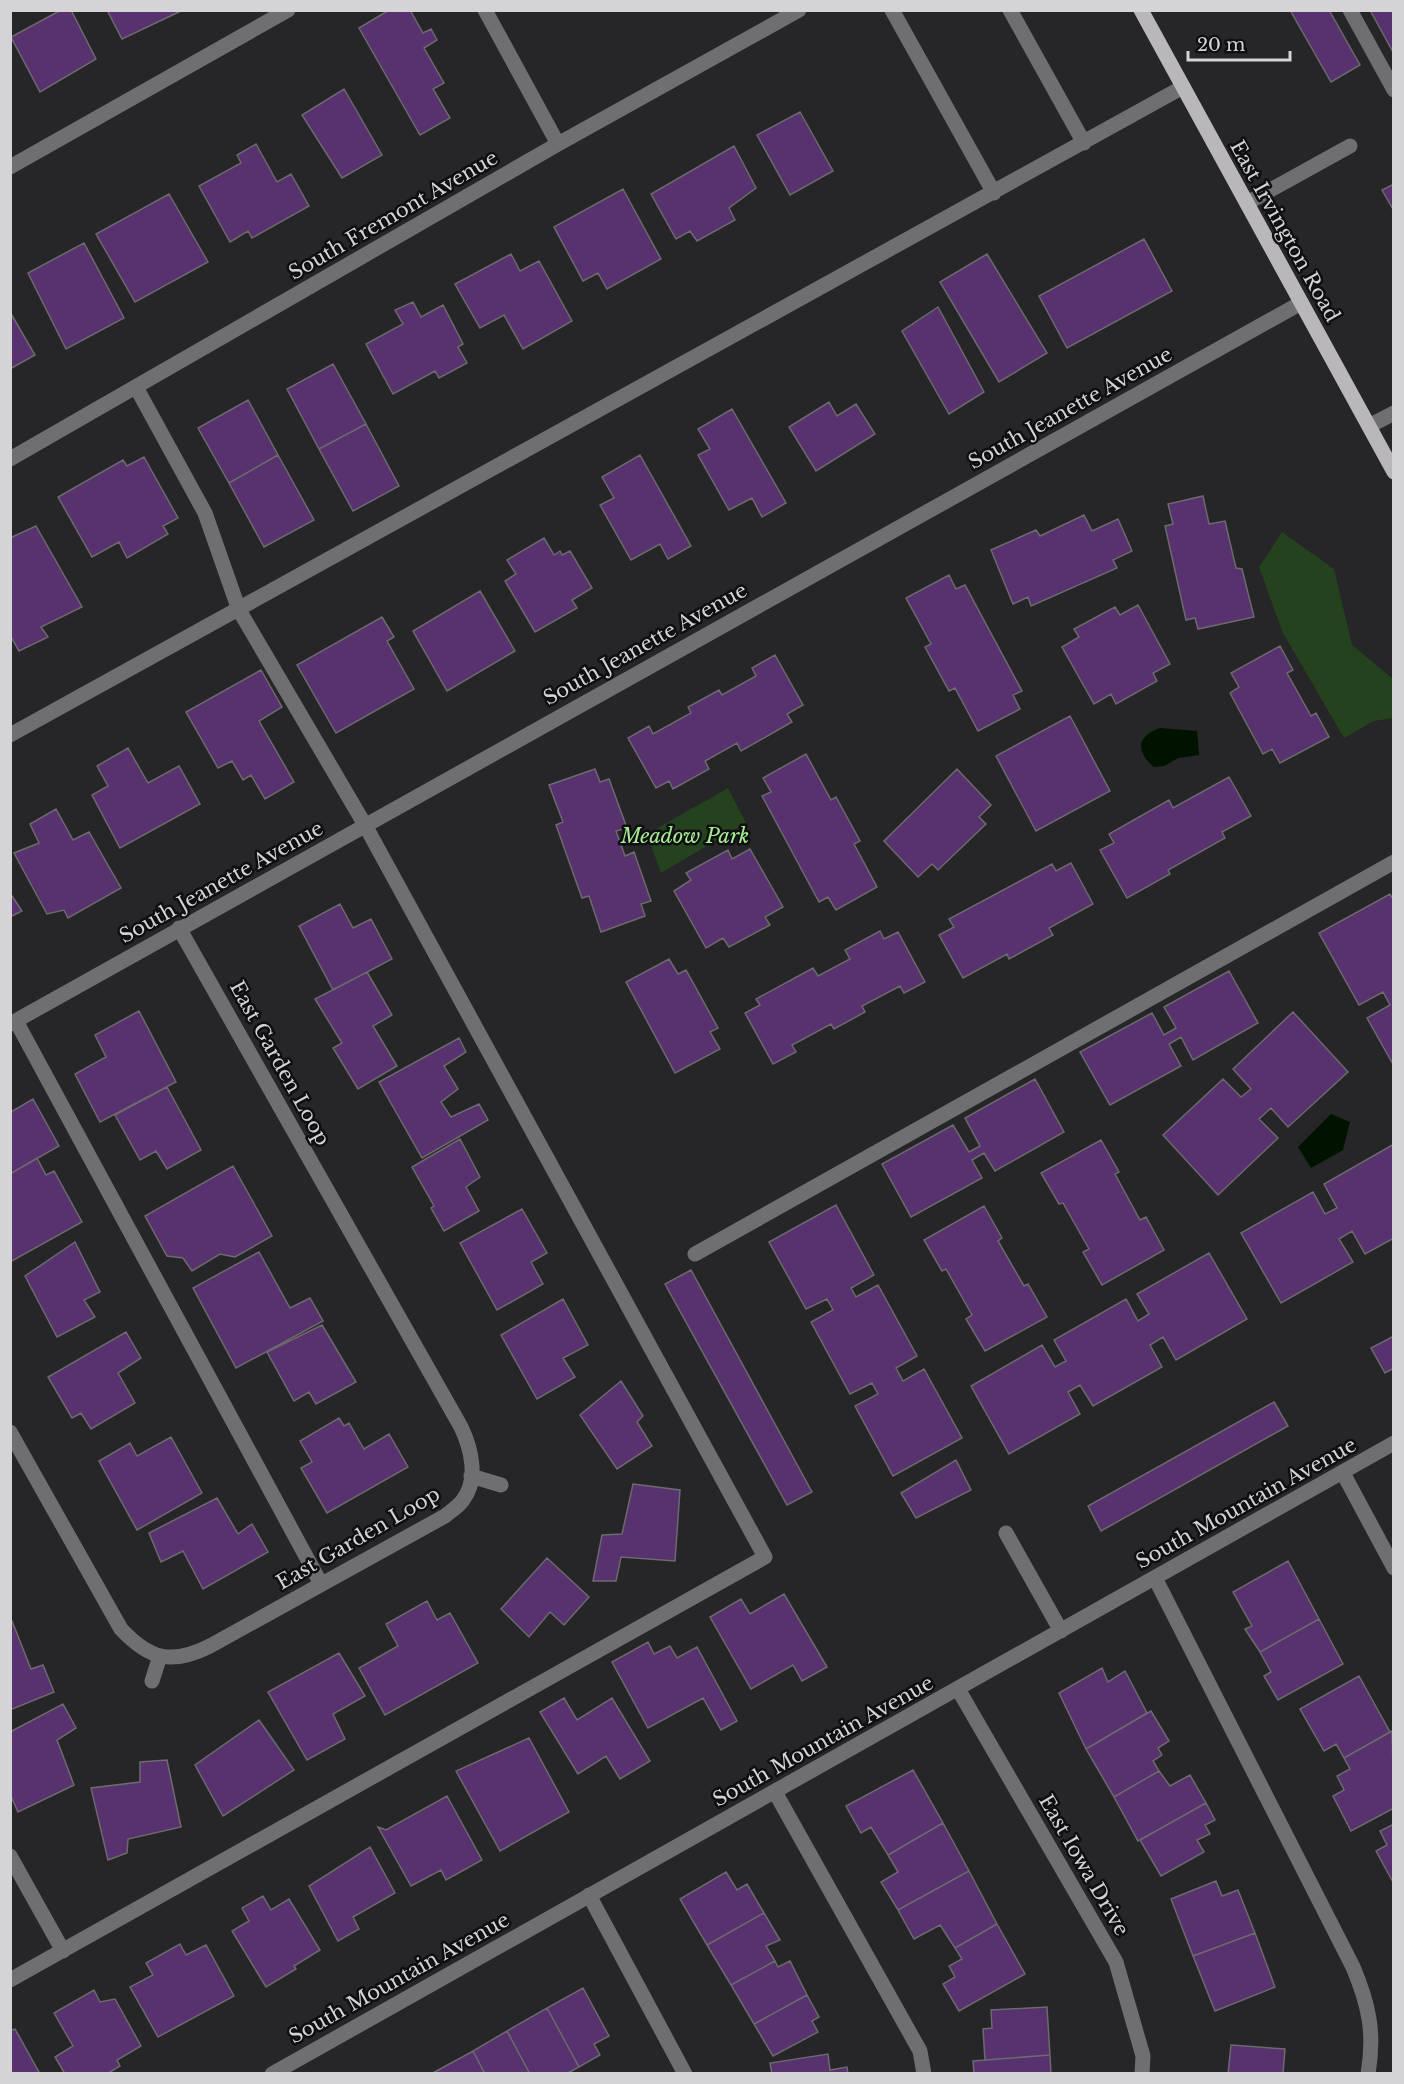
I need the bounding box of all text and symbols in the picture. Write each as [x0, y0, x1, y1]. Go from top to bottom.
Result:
scale bar [1188, 24, 1290, 62]
text: 20 m [1197, 34, 1245, 56]
street label: East Irvington Road [1225, 136, 1345, 326]
street label: South Fremont Avenue [284, 145, 502, 285]
street label: South Jeanette Avenue [964, 342, 1176, 474]
street label: South Jeanette Avenue [539, 578, 751, 710]
street label: South Jeanette Avenue [115, 816, 327, 948]
park label: Meadow Park [620, 824, 749, 848]
street label: East Garden Loop [225, 976, 335, 1150]
street label: South Mountain Avenue [1132, 1432, 1360, 1574]
street label: East Garden Loop [272, 1481, 444, 1595]
street label: South Mountain Avenue [709, 1670, 937, 1812]
street label: East Iowa Drive [1034, 1790, 1134, 1940]
street label: South Mountain Avenue [285, 1907, 513, 2049]

